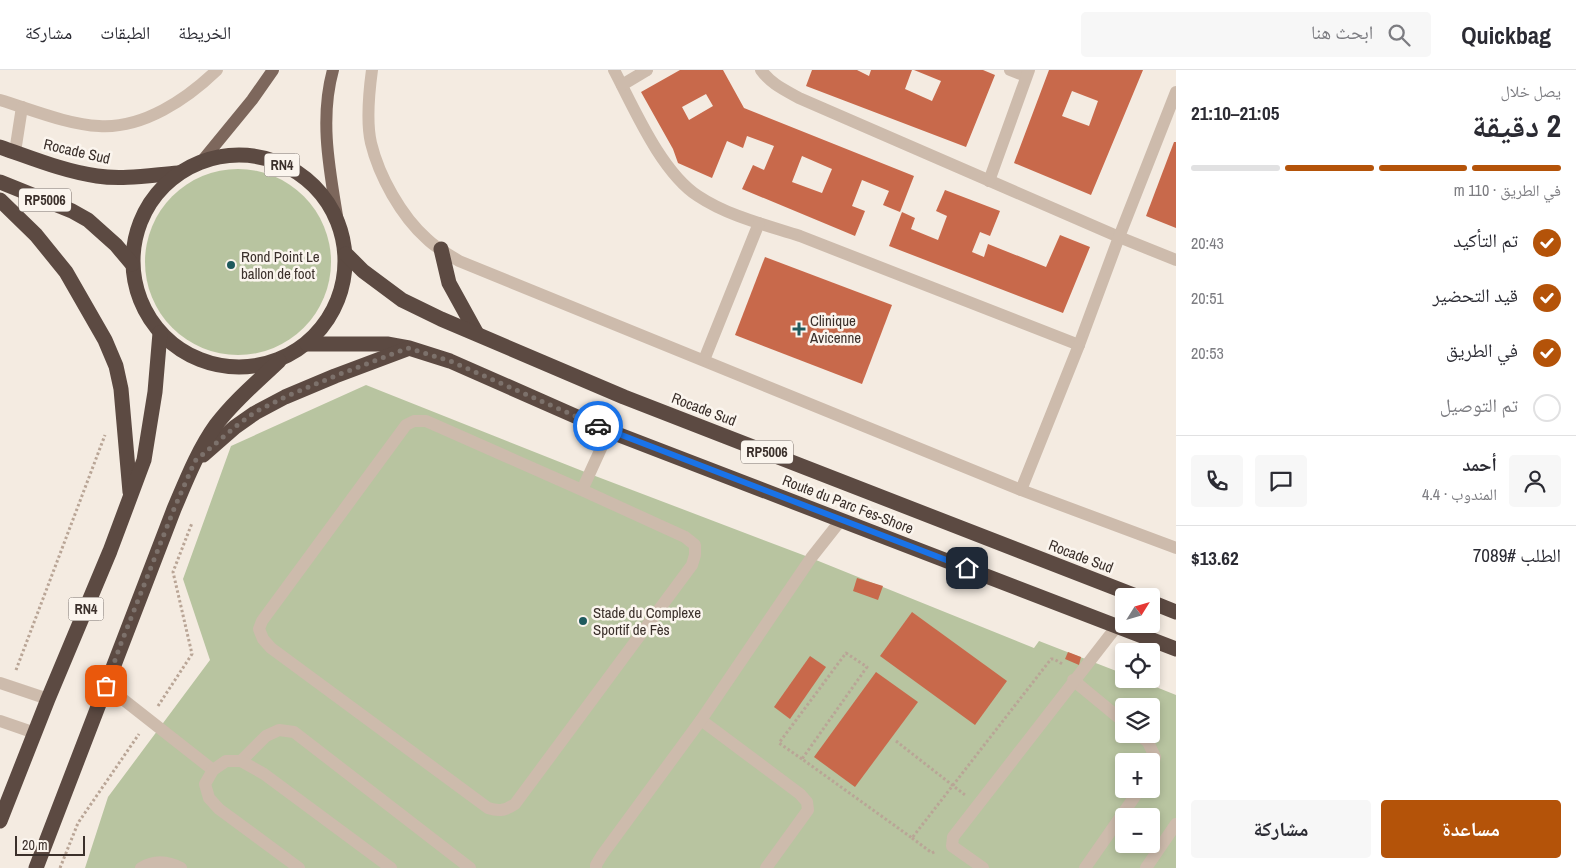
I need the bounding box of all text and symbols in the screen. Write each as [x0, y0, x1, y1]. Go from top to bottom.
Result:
search box [1081, 12, 1431, 57]
text: ابحث هنا [1311, 19, 1373, 45]
text: Quickbag [1461, 19, 1551, 51]
text: مشاركة [25, 20, 72, 45]
text: الطبقات [100, 20, 150, 45]
text: الخريطة [178, 20, 231, 45]
icon: search [1385, 21, 1413, 49]
text: يصل خلال [1501, 80, 1561, 102]
text: 21:05–21:10 [1191, 100, 1279, 126]
text: 2 دقيقة [1472, 104, 1561, 147]
street label: Rocade Sud [42, 133, 112, 169]
road number: RN4 [264, 154, 300, 176]
text: في الطريق · 110 m [1454, 179, 1561, 201]
road number: RP5006 [19, 188, 71, 212]
text: تم التأكيد [1453, 227, 1518, 253]
icon: check [1533, 229, 1561, 257]
text: 20:43 [1191, 232, 1224, 254]
place label: Rond Point Le ballon de foot [241, 246, 320, 284]
marker: Rond Point Le ballon de foot [225, 259, 237, 271]
text: قيد التحضير [1432, 282, 1518, 308]
icon: check [1533, 284, 1561, 312]
text: 20:51 [1191, 287, 1224, 309]
place label: Clinique Avicenne [809, 310, 861, 348]
marker: Clinique Avicenne [792, 322, 806, 336]
text: في الطريق [1446, 337, 1518, 363]
icon: check [1533, 339, 1561, 367]
text: 20:53 [1191, 342, 1224, 364]
street label: Rocade Sud [669, 387, 739, 431]
text: تم التوصيل [1440, 392, 1518, 418]
courier [573, 401, 623, 451]
icon: car [584, 412, 612, 440]
road number: RP5006 [741, 441, 793, 464]
text: أحمد [1462, 451, 1497, 477]
button: phone [1191, 455, 1243, 507]
button: chat [1255, 455, 1307, 507]
button: person [1509, 455, 1561, 507]
street label: Route du Parc Fes-Shore [779, 469, 917, 539]
text: المندوب · 4.4 [1422, 483, 1497, 505]
street label: Rocade Sud [1046, 534, 1116, 578]
text: الطلب #7089 [1473, 542, 1561, 568]
text: $13.62 [1191, 545, 1239, 571]
pin [946, 547, 988, 589]
icon: home [953, 554, 981, 582]
north arrow [1115, 588, 1160, 632]
map controls [1115, 588, 1160, 853]
road number: RN4 [68, 598, 104, 620]
place label: Stade du Complexe Sportif de Fès [593, 602, 701, 640]
marker: Stade du Complexe Sportif de Fès [577, 615, 589, 627]
button: locate [1115, 643, 1160, 688]
pin [85, 665, 127, 707]
icon: bag [92, 672, 120, 700]
button: layers [1115, 698, 1160, 743]
button: + [1115, 753, 1160, 798]
button: مشاركة [1191, 800, 1371, 858]
button: مساعدة [1381, 800, 1561, 858]
button: − [1115, 808, 1160, 853]
scale bar [15, 833, 85, 856]
text: 20 m [22, 836, 48, 854]

